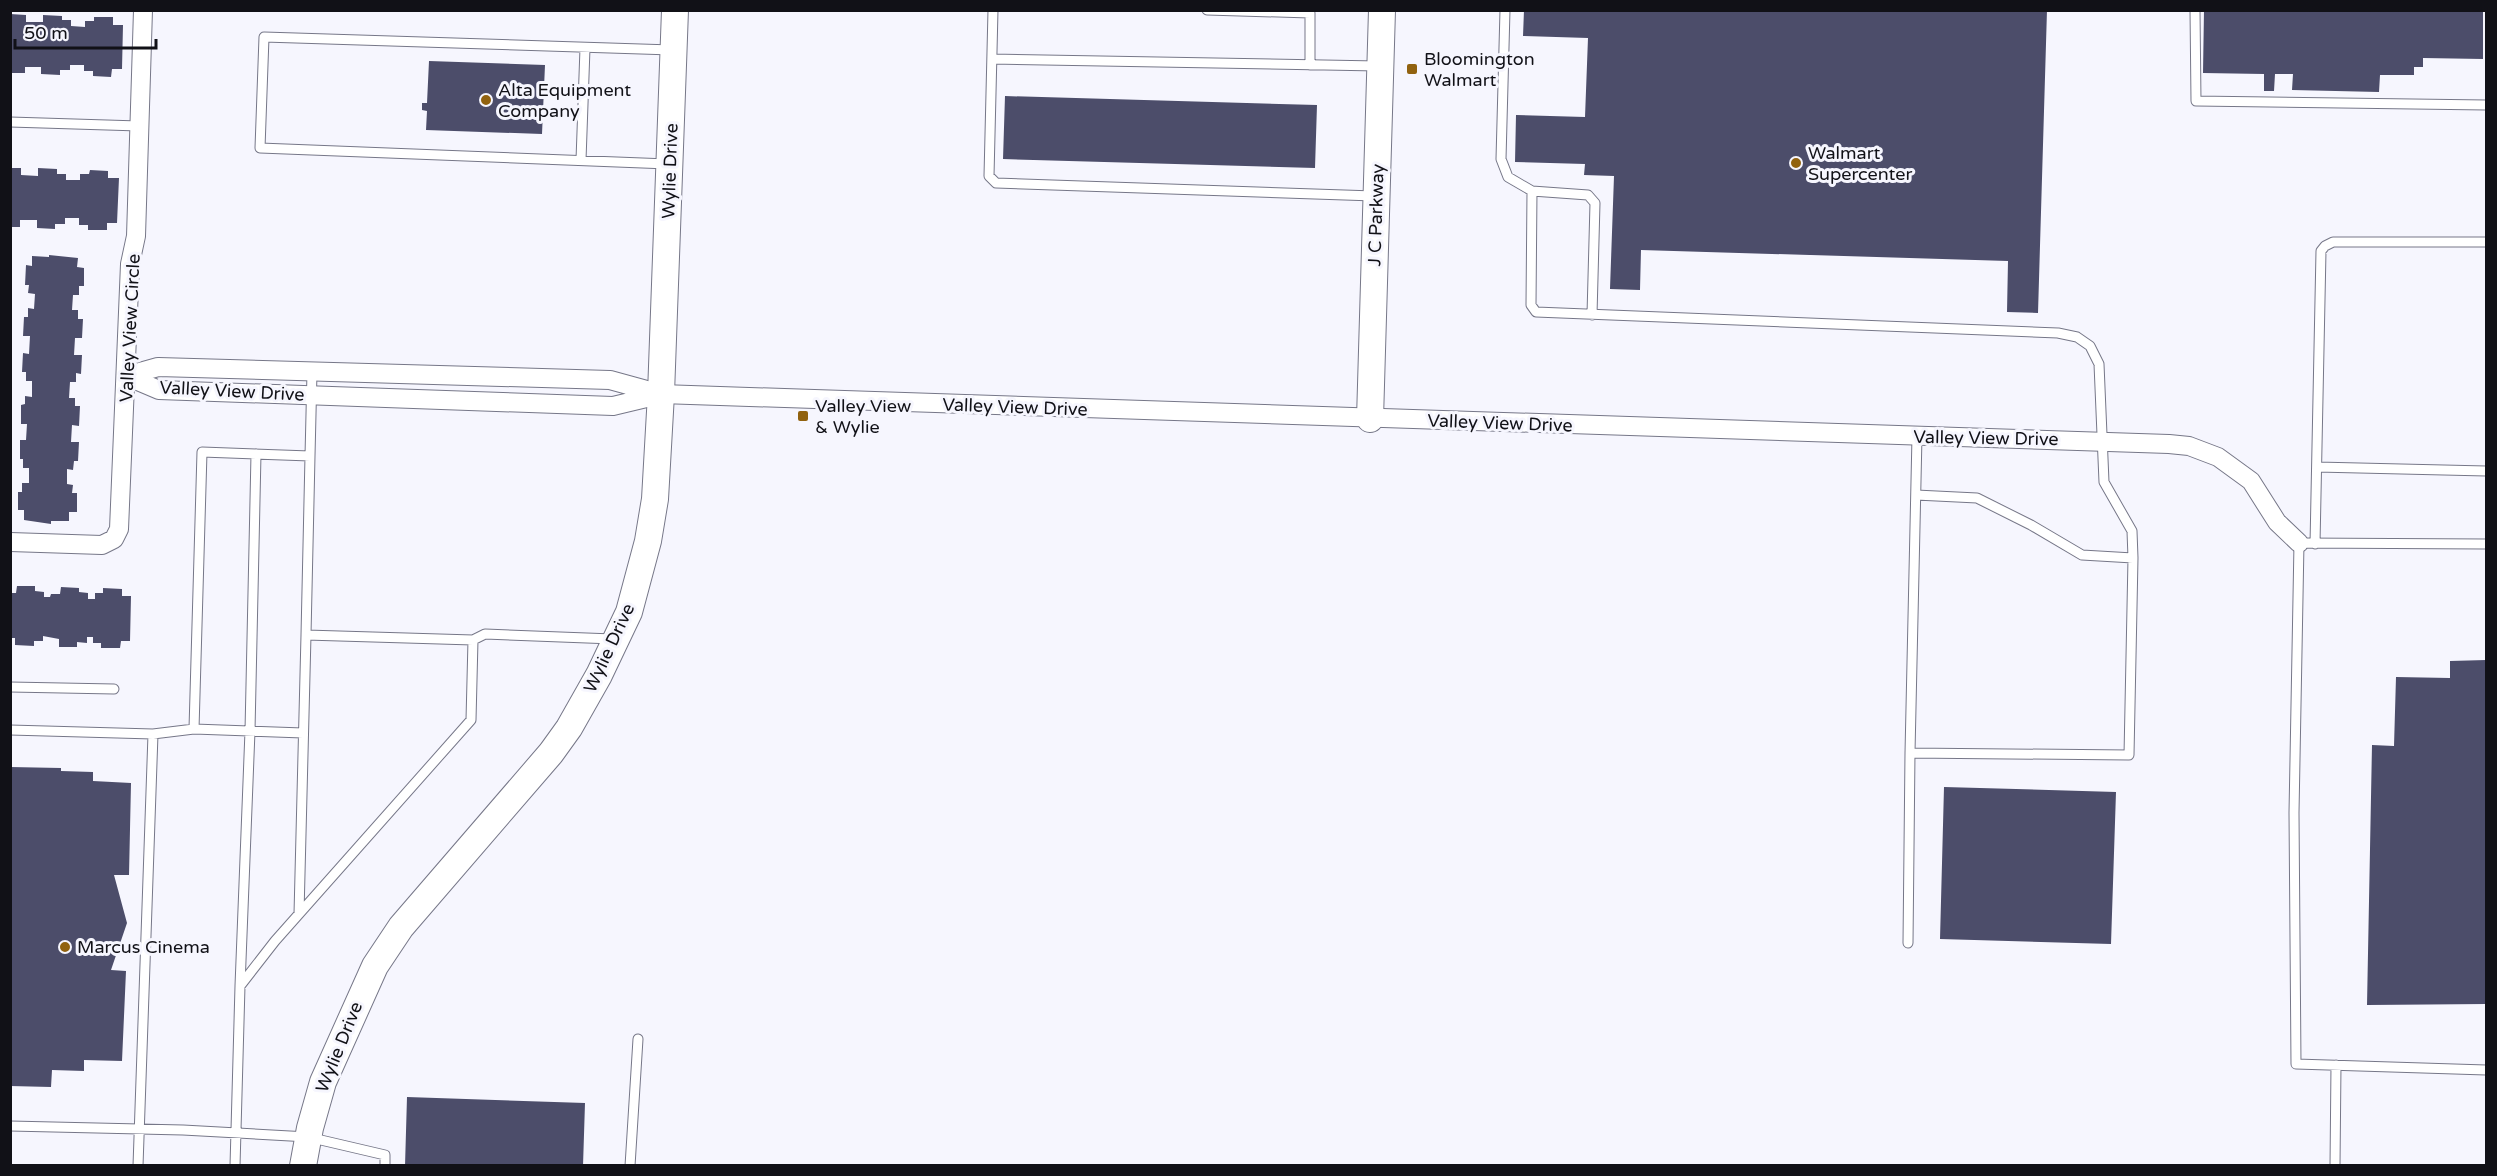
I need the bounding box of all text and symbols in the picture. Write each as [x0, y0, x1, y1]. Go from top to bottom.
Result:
scale bar [15, 12, 156, 50]
text: 50 m [24, 22, 68, 44]
place label: Bloomington Walmart [1424, 48, 1535, 91]
marker: Bloomington Walmart [1405, 62, 1419, 76]
place label: Alta Equipment Company [498, 79, 631, 122]
marker: Alta Equipment Company [479, 93, 493, 107]
street label: Wylie Drive [657, 123, 683, 219]
place label: Walmart Supercenter [1808, 142, 1912, 185]
marker: Walmart Supercenter [1789, 156, 1803, 170]
street label: J C Parkway [1363, 163, 1389, 267]
street label: Valley View Circle [115, 253, 145, 403]
street label: Valley View Drive [159, 376, 305, 406]
street label: Valley View Drive [942, 393, 1088, 421]
place label: Valley View & Wylie [815, 395, 911, 438]
marker: Valley View & Wylie [796, 409, 810, 423]
street label: Valley View Drive [1427, 409, 1573, 437]
street label: Valley View Drive [1913, 426, 2059, 450]
street label: Wylie Drive [579, 600, 639, 696]
place label: Marcus Cinema [77, 936, 210, 958]
marker: Marcus Cinema [58, 940, 72, 954]
street label: Wylie Drive [311, 998, 367, 1096]

